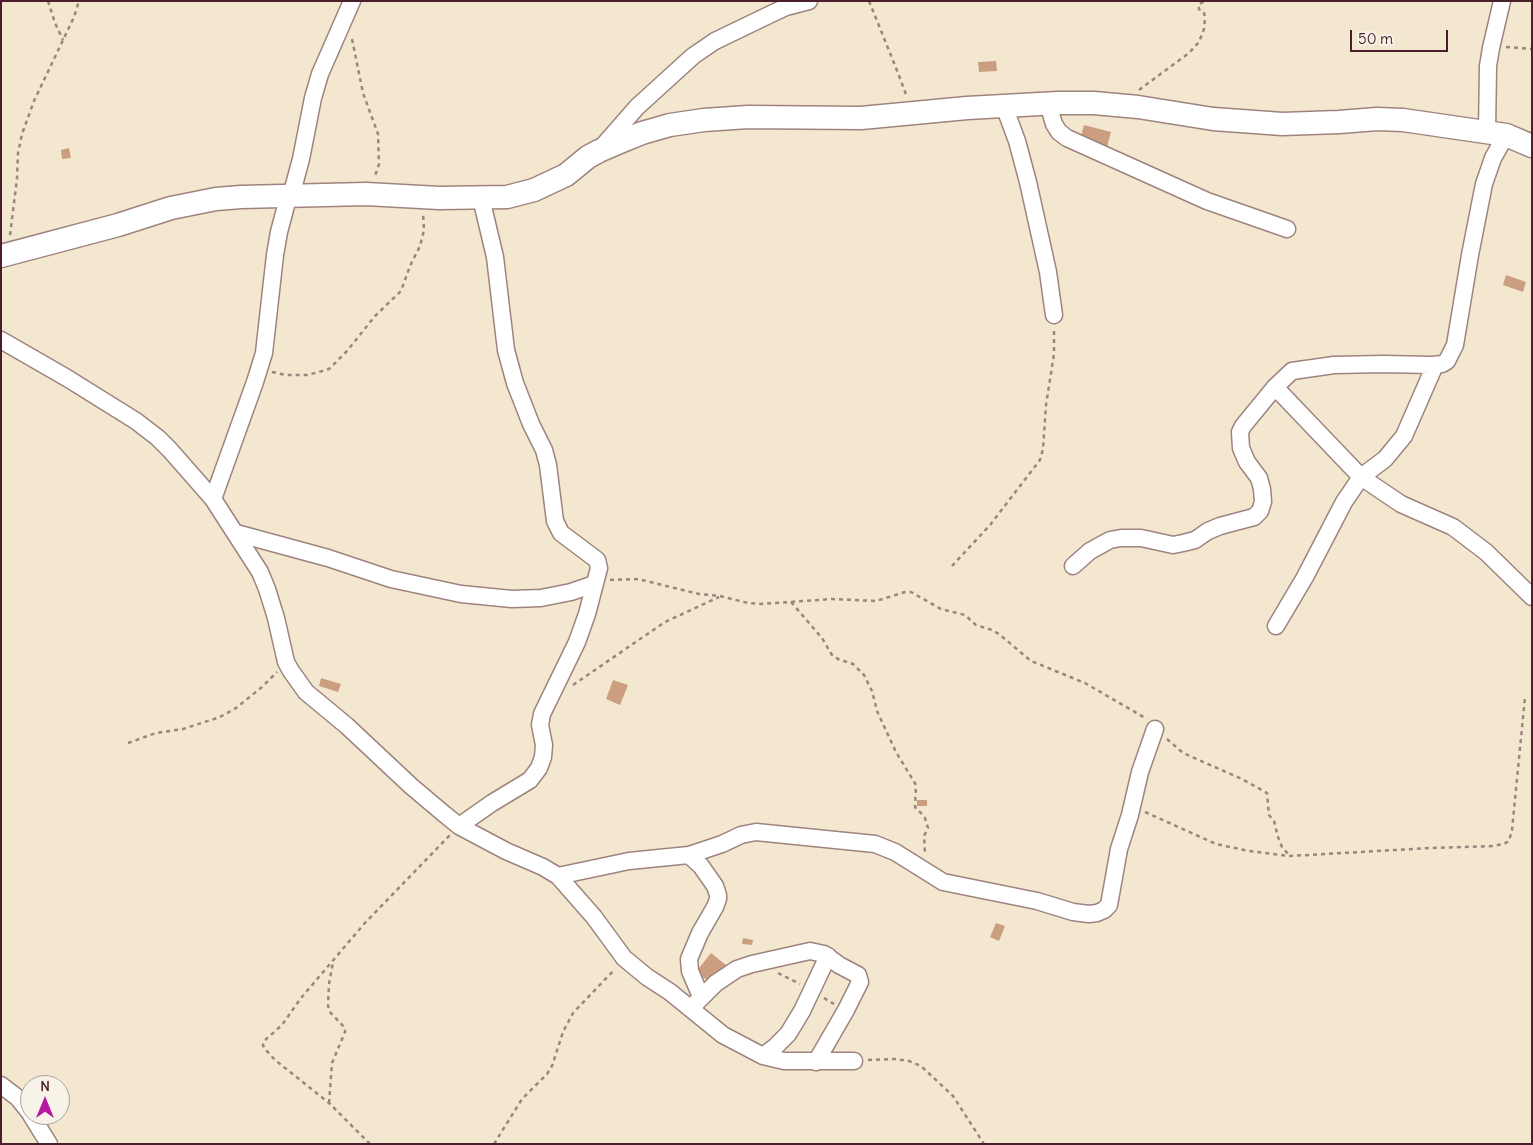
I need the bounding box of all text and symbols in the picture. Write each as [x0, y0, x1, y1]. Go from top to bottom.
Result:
scale bar [1353, 20, 1450, 52]
text: 50 m [1358, 29, 1393, 48]
north arrow [20, 1075, 70, 1125]
text: N [40, 1077, 50, 1095]

